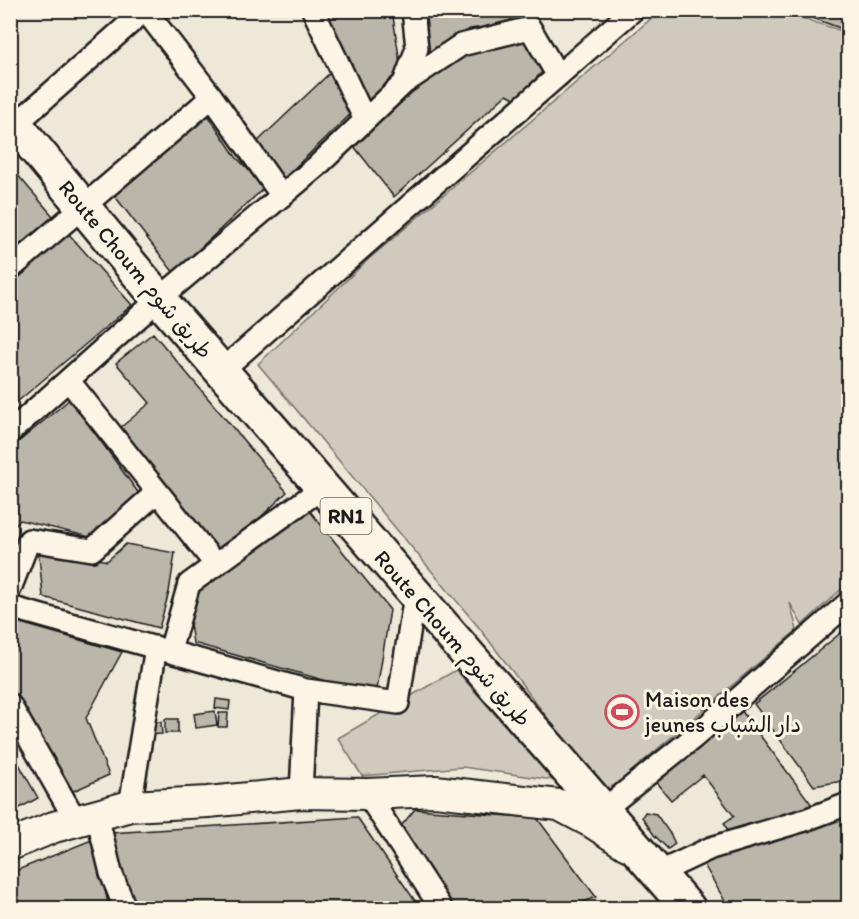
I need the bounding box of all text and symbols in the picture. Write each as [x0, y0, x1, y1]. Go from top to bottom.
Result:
street label: Route Choum طريق شوم [50, 174, 218, 367]
road number: RN1 [320, 498, 372, 534]
street label: Route Choum طريق شوم [366, 544, 537, 735]
place label: Maison des jeunes دار الشباب [644, 686, 801, 738]
sports icon: Maison des jeunes دار الشباب [604, 694, 640, 730]

